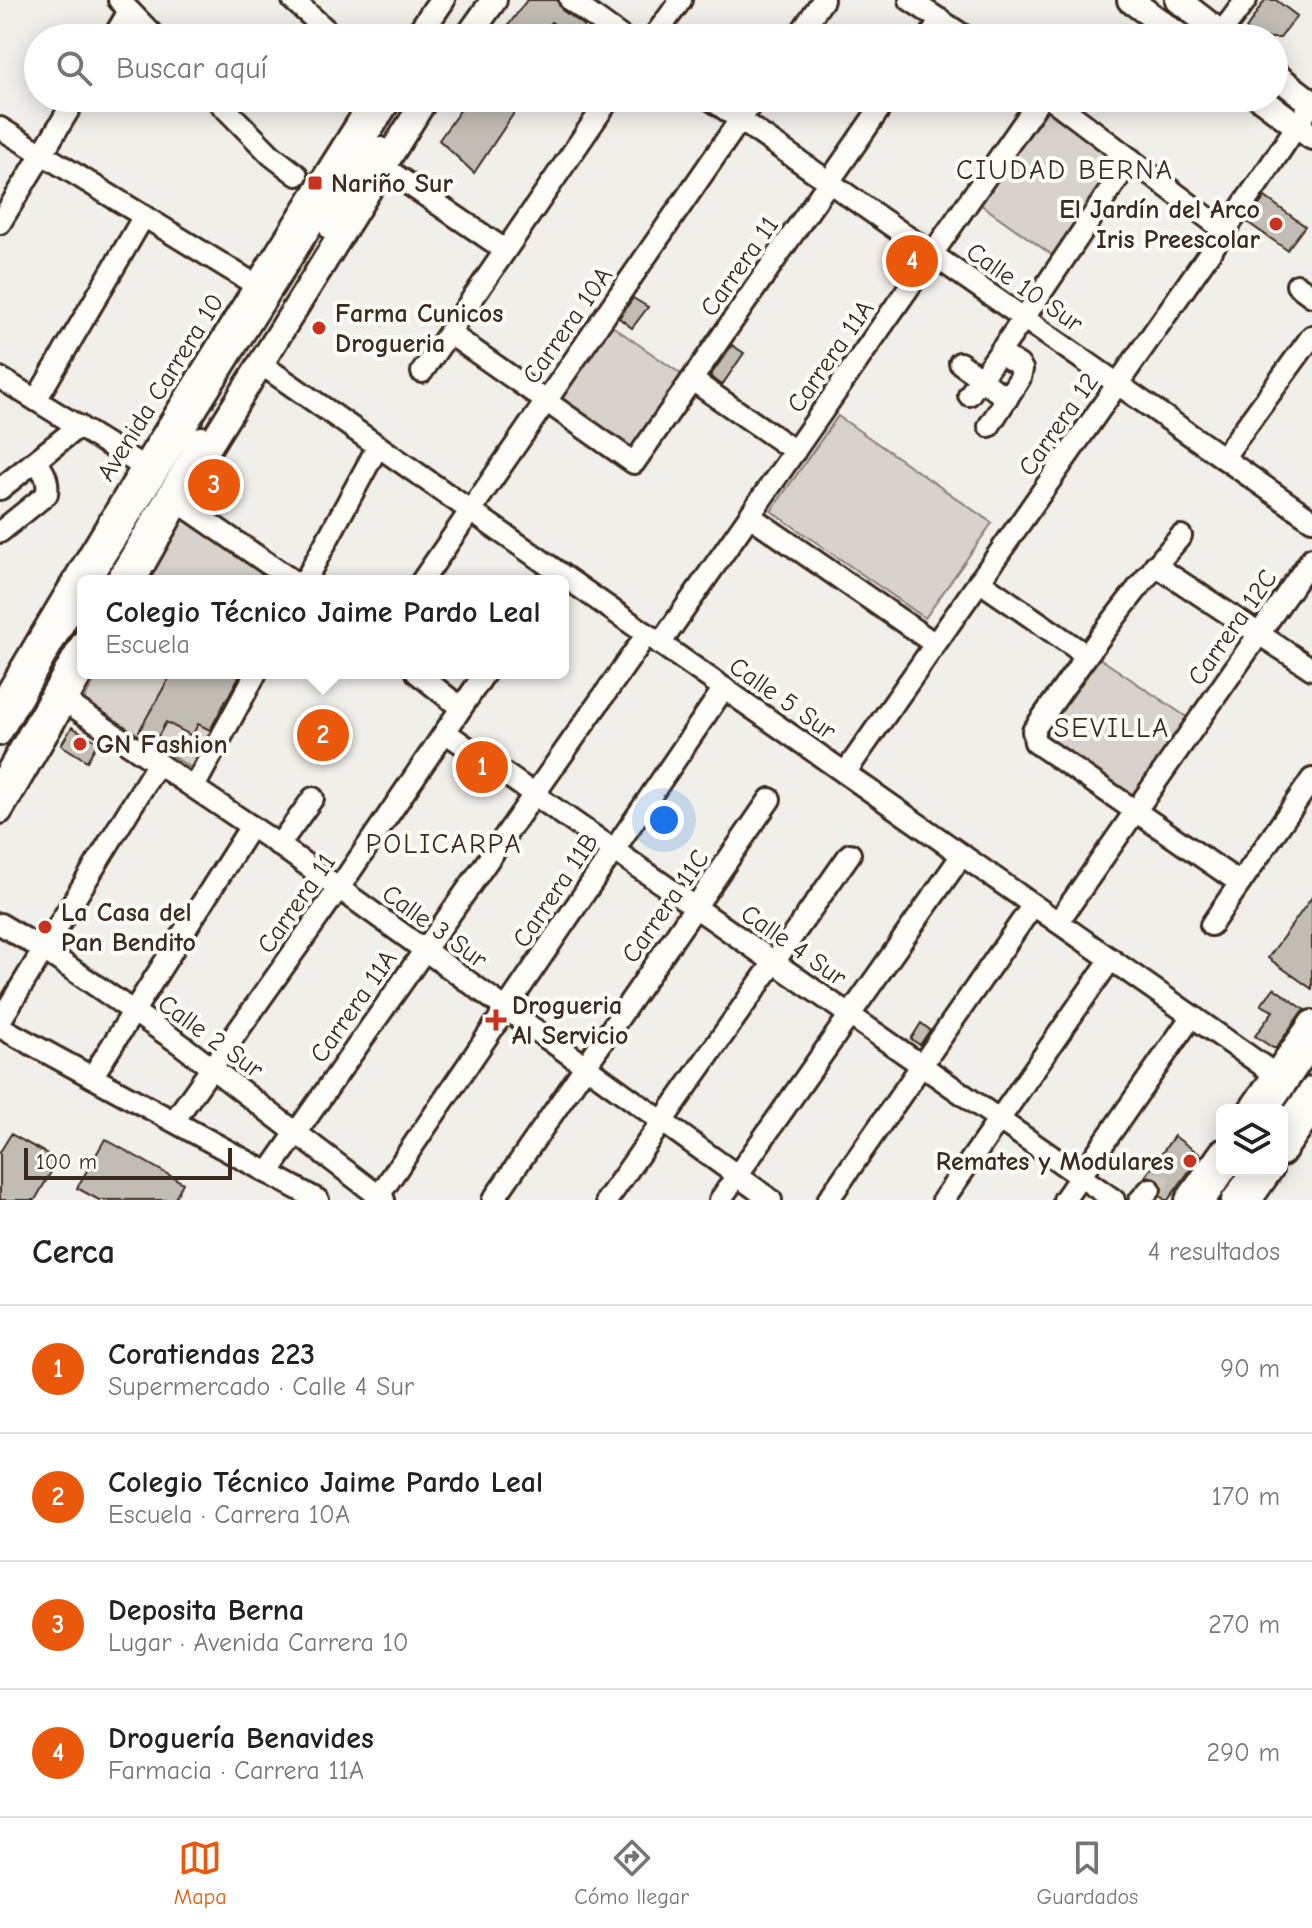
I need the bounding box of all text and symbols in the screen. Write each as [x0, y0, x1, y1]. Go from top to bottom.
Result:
search box [24, 24, 1288, 112]
icon: search [52, 46, 96, 90]
text: Buscar aquí [116, 51, 267, 86]
district label: CIUDAD BERNA [956, 154, 1174, 186]
place label: Nariño Sur [331, 169, 453, 199]
marker: Nariño Sur [306, 174, 324, 192]
place label: El Jardín del Arco Iris Preescolar [1059, 195, 1261, 255]
street label: Carrera 11 [695, 211, 785, 322]
marker: El Jardín del Arco Iris Preescolar [1267, 215, 1285, 233]
pin: 4 [886, 231, 938, 291]
street label: Calle 10 Sur [960, 237, 1089, 339]
street label: Carrera 10A [517, 261, 619, 390]
street label: Avenida Carrera 10 [91, 288, 231, 487]
street label: Carrera 11A [781, 295, 880, 418]
place label: Farma Cunicos Drogueria [335, 299, 503, 359]
marker: Farma Cunicos Drogueria [310, 319, 328, 337]
street label: Carrera 12 [1013, 367, 1105, 482]
pin: 3 [188, 455, 240, 515]
street label: Carrera 12C [1182, 564, 1284, 691]
popup [77, 575, 569, 679]
text: Colegio Técnico Jaime Pardo Leal [105, 595, 541, 630]
text: Escuela [105, 630, 190, 660]
street label: Calle 5 Sur [723, 651, 842, 747]
pin: 2 [297, 705, 349, 765]
district label: SEVILLA [1054, 712, 1170, 744]
place label: GN Fashion [96, 730, 228, 760]
marker: GN Fashion [71, 735, 89, 753]
pin: 1 [456, 737, 508, 797]
your location [644, 800, 684, 840]
district label: POLICARPA [366, 828, 522, 860]
street label: Carrera 11B [507, 828, 605, 953]
street label: Carrera 11C [616, 844, 716, 969]
street label: Carrera 11 [252, 848, 342, 959]
street label: Calle 3 Sur [376, 879, 493, 975]
place label: La Casa del Pan Bendito [61, 898, 196, 958]
street label: Calle 4 Sur [735, 899, 852, 993]
marker: La Casa del Pan Bendito [36, 918, 54, 936]
street label: Carrera 11A [304, 945, 403, 1068]
street label: Calle 2 Sur [152, 989, 269, 1085]
place label: Drogueria Al Servicio [512, 991, 629, 1051]
marker: Drogueria Al Servicio [487, 1011, 505, 1029]
map controls [1216, 1104, 1288, 1176]
button: layers [1216, 1104, 1288, 1176]
scale bar [24, 1144, 232, 1180]
place label: Remates y Modulares [936, 1147, 1174, 1177]
text: 100 m [36, 1149, 97, 1175]
marker: Remates y Modulares [1181, 1152, 1199, 1170]
text: Cerca [32, 1232, 115, 1272]
text: 4 resultados [1148, 1237, 1280, 1267]
text: Coratiendas 223 [108, 1337, 315, 1372]
text: 1 [53, 1354, 63, 1384]
text: 90 m [1220, 1354, 1280, 1384]
text: Supermercado · Calle 4 Sur [108, 1372, 414, 1402]
text: Colegio Técnico Jaime Pardo Leal [108, 1465, 543, 1500]
text: 2 [52, 1482, 64, 1512]
text: 170 m [1211, 1482, 1280, 1512]
text: Escuela · Carrera 10A [108, 1500, 350, 1530]
text: Deposita Berna [108, 1593, 304, 1628]
text: 3 [52, 1610, 64, 1640]
text: 270 m [1208, 1610, 1280, 1640]
text: Lugar · Avenida Carrera 10 [108, 1628, 409, 1658]
text: Droguería Benavides [108, 1721, 374, 1756]
text: 4 [52, 1738, 64, 1768]
text: 290 m [1207, 1738, 1280, 1768]
text: Farmacia · Carrera 11A [108, 1756, 364, 1786]
tab: Mapa [174, 1836, 227, 1910]
tab: Cómo llegar [574, 1836, 689, 1910]
tab: Guardados [1036, 1836, 1138, 1910]

